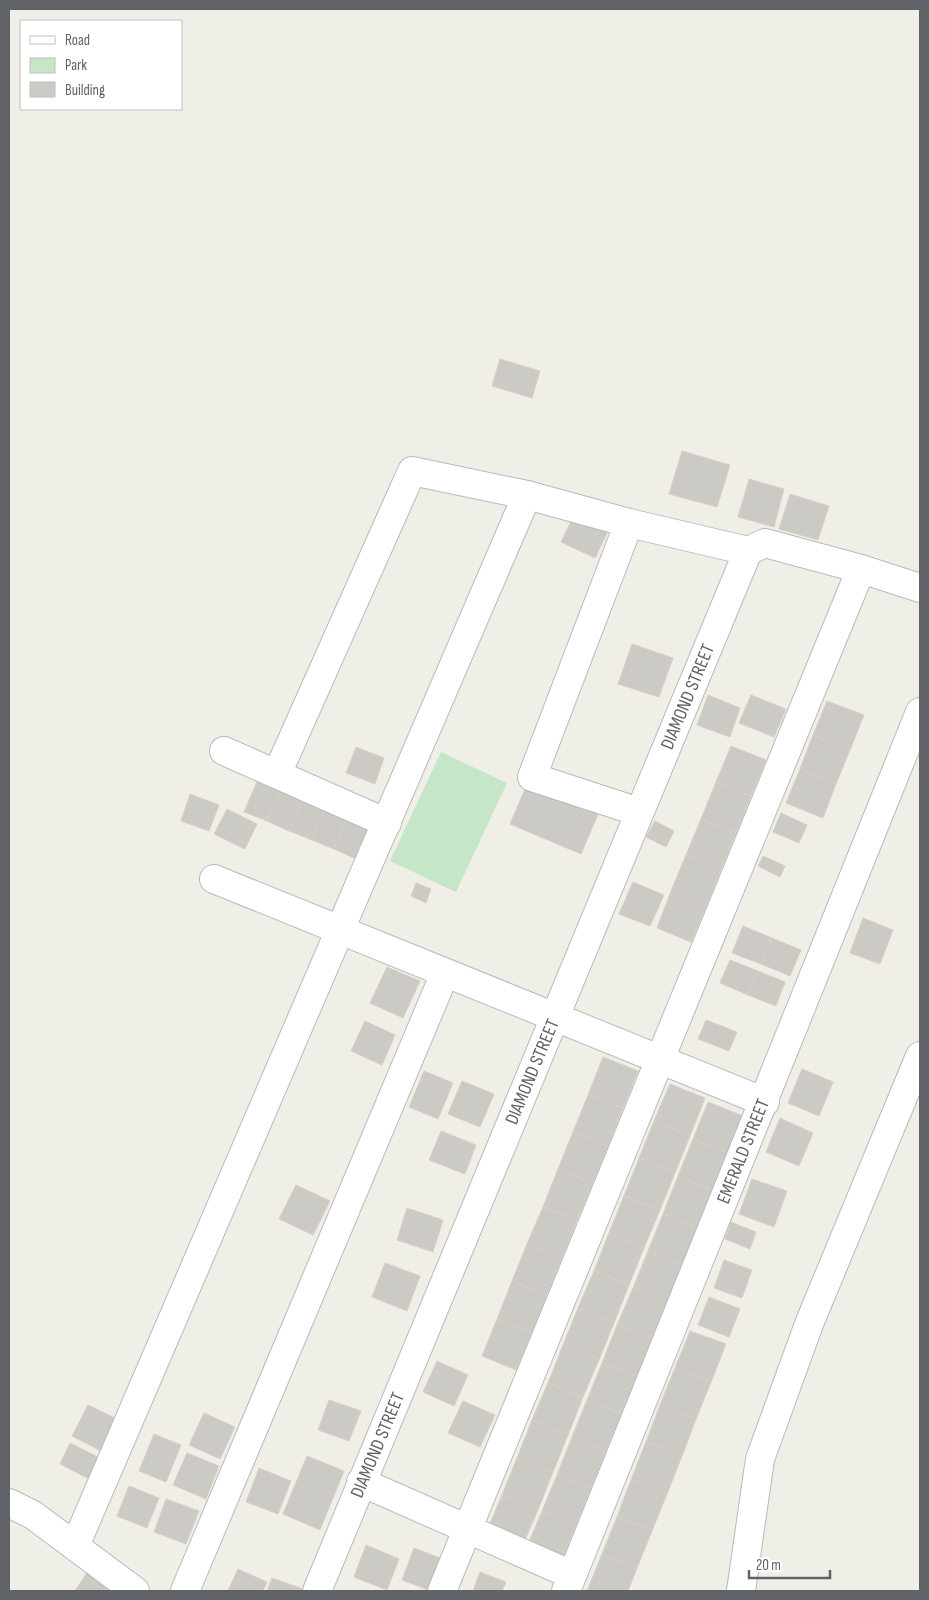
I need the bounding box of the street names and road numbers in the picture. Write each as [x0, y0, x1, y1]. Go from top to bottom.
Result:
street label: DIAMOND STREET [656, 640, 720, 753]
street label: DIAMOND STREET [500, 1015, 564, 1128]
street label: EMERALD STREET [712, 1095, 775, 1207]
street label: DIAMOND STREET [345, 1389, 410, 1501]

